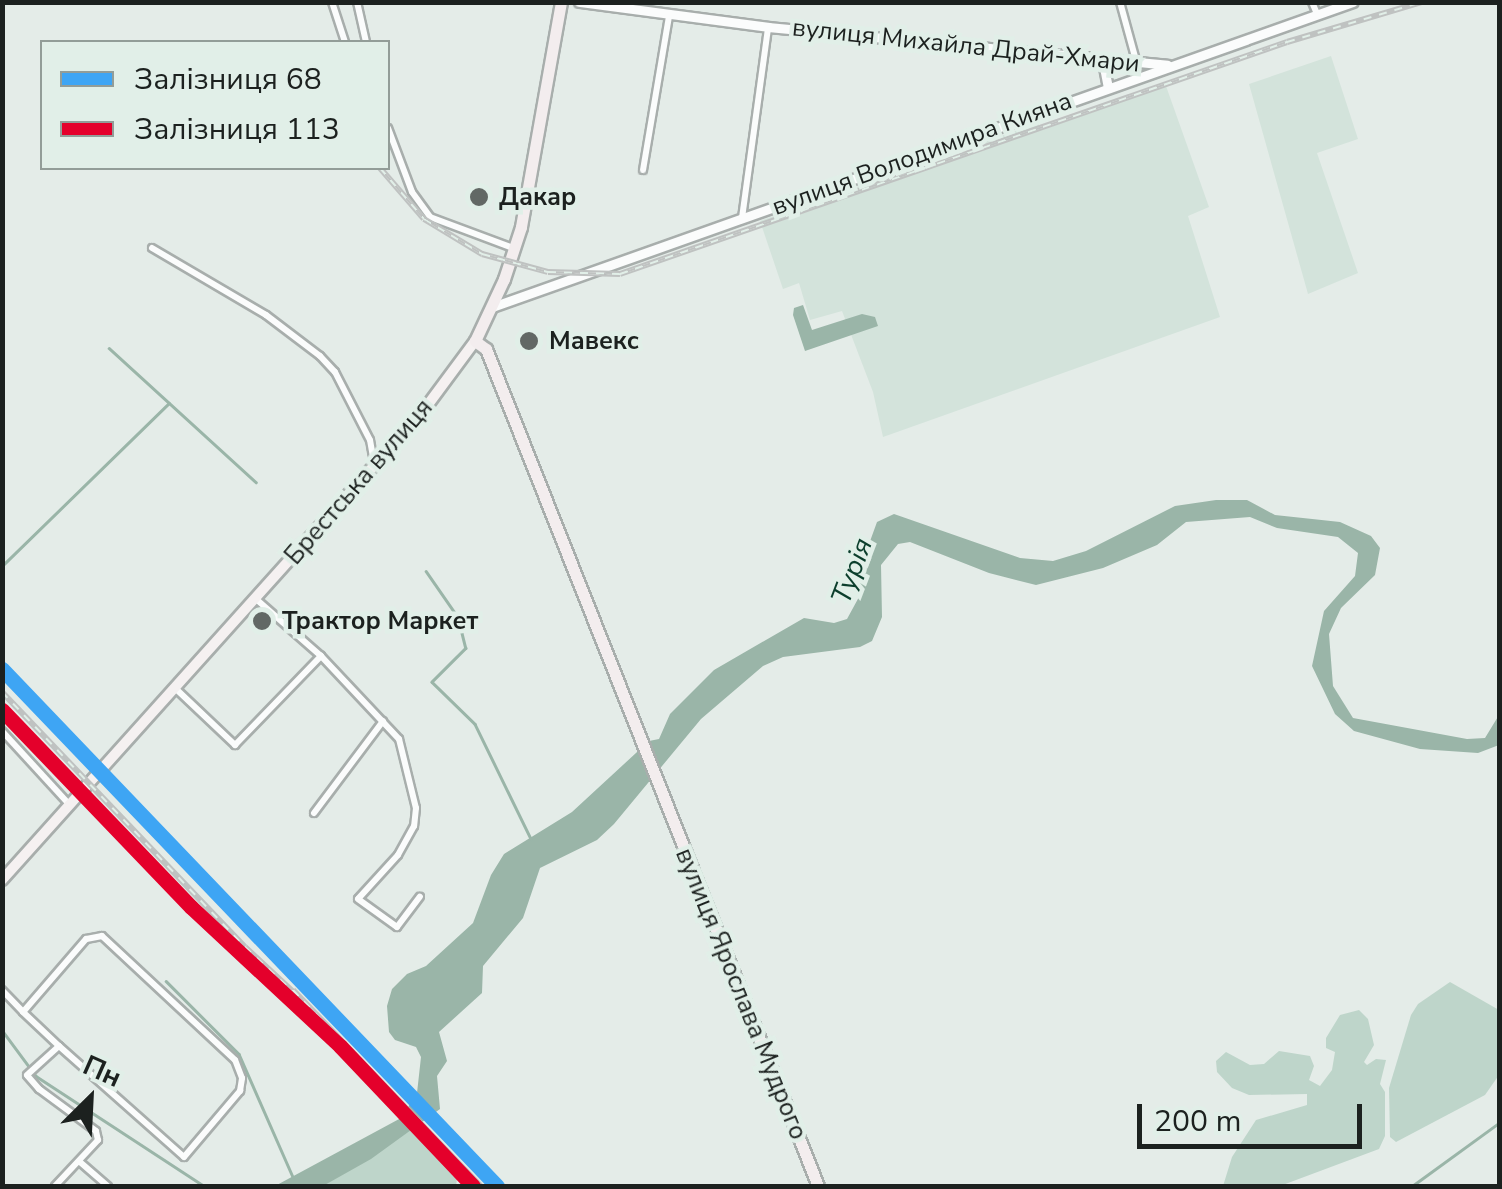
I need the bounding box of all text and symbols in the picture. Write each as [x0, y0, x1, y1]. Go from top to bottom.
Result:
street label: вулиця Михайла Драй-Хмари [791, 13, 1141, 79]
legend [40, 40, 390, 170]
text: Залізниця 68 [134, 59, 322, 100]
street label: вулиця Володимира Кияна [768, 86, 1076, 222]
text: Залізниця 113 [134, 109, 340, 150]
place label: Дакар [499, 182, 576, 212]
marker: Дакар [468, 186, 490, 208]
place label: Мавекс [549, 326, 639, 356]
marker: Мавекс [518, 330, 540, 352]
street label: Брестська вулиця [279, 393, 439, 571]
water label: Турія [824, 533, 880, 609]
place label: Трактор Маркет [282, 606, 478, 636]
marker: Трактор Маркет [251, 610, 273, 632]
street label: вулиця Ярослава Мудрого [669, 844, 813, 1144]
text: Пн [77, 1046, 128, 1097]
north arrow [40, 1049, 140, 1149]
scale bar [1142, 1084, 1367, 1146]
text: 200 m [1154, 1101, 1241, 1142]

